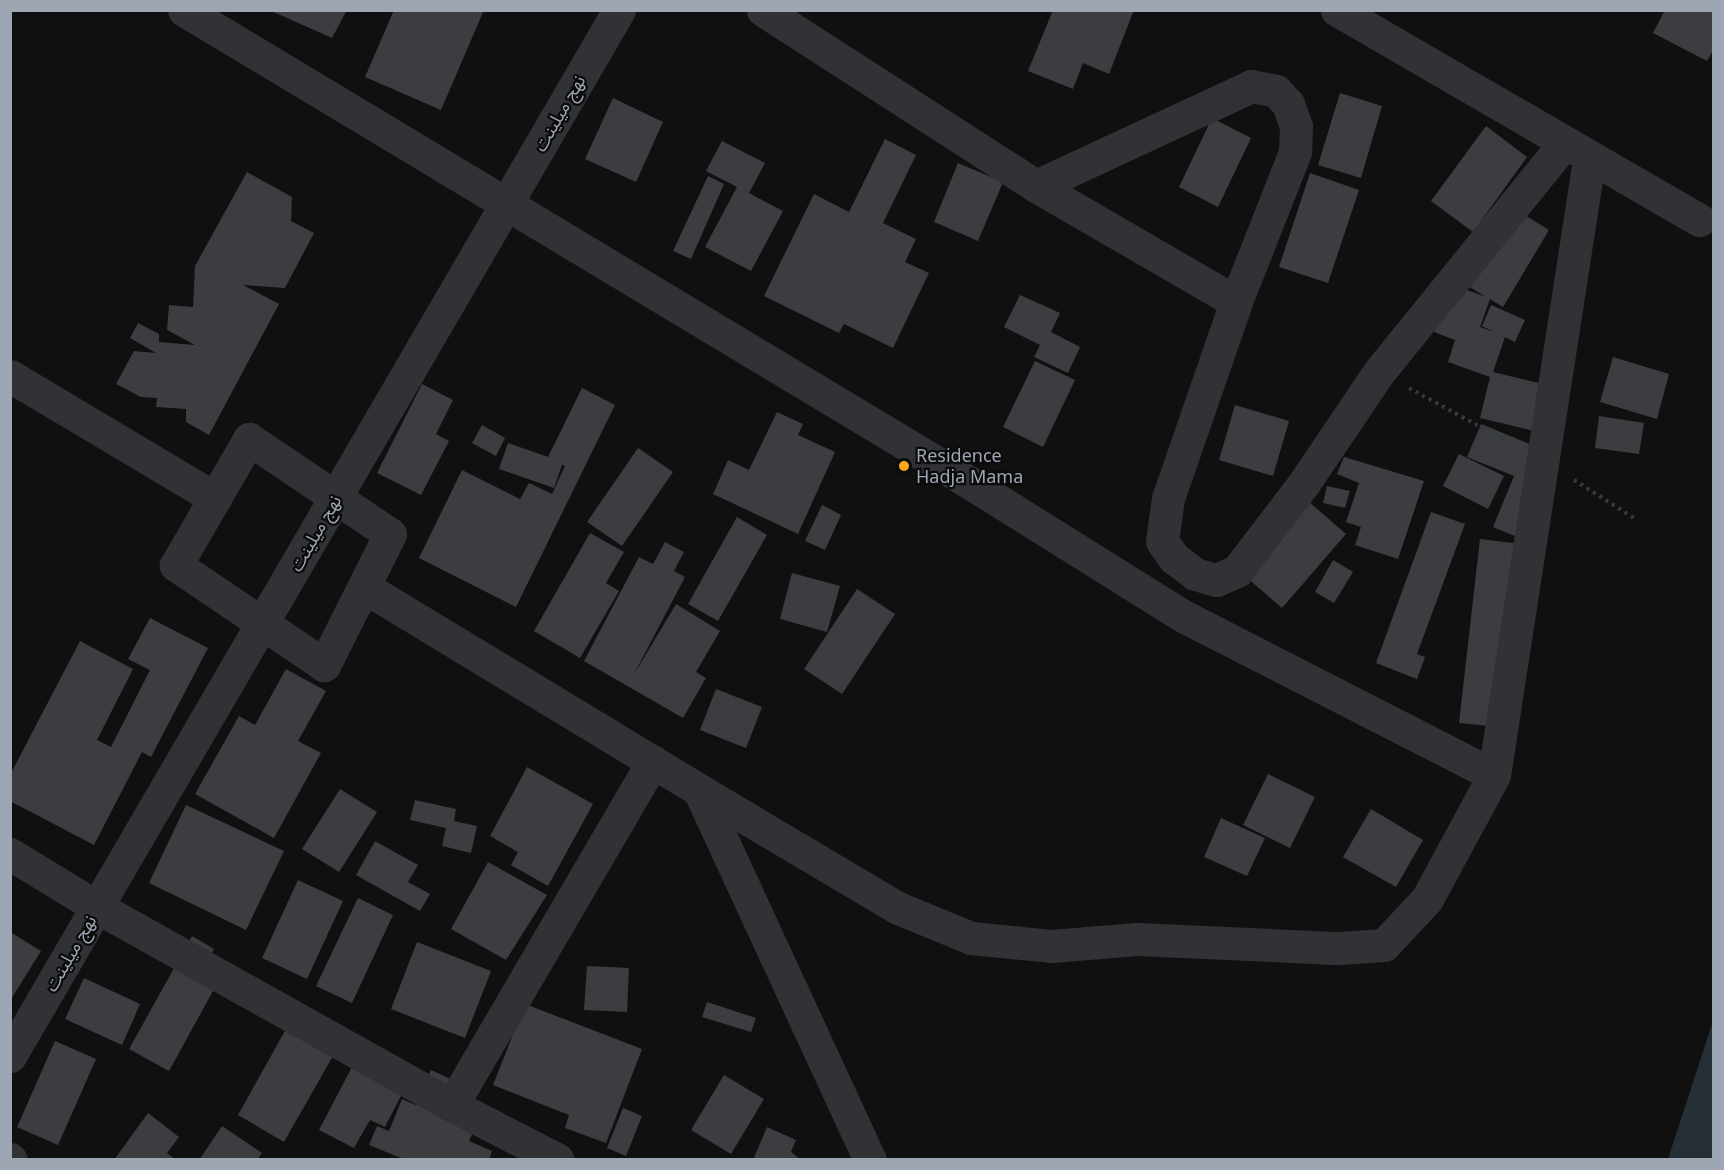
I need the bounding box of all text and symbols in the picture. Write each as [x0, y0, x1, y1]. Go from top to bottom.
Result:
street label: نهج ميلينت [529, 71, 589, 155]
place label: Residence Hadja Mama [916, 445, 1023, 488]
marker: Residence Hadja Mama [897, 459, 911, 473]
street label: نهج ميلينت [285, 491, 345, 575]
street label: نهج ميلينت [40, 911, 100, 995]

